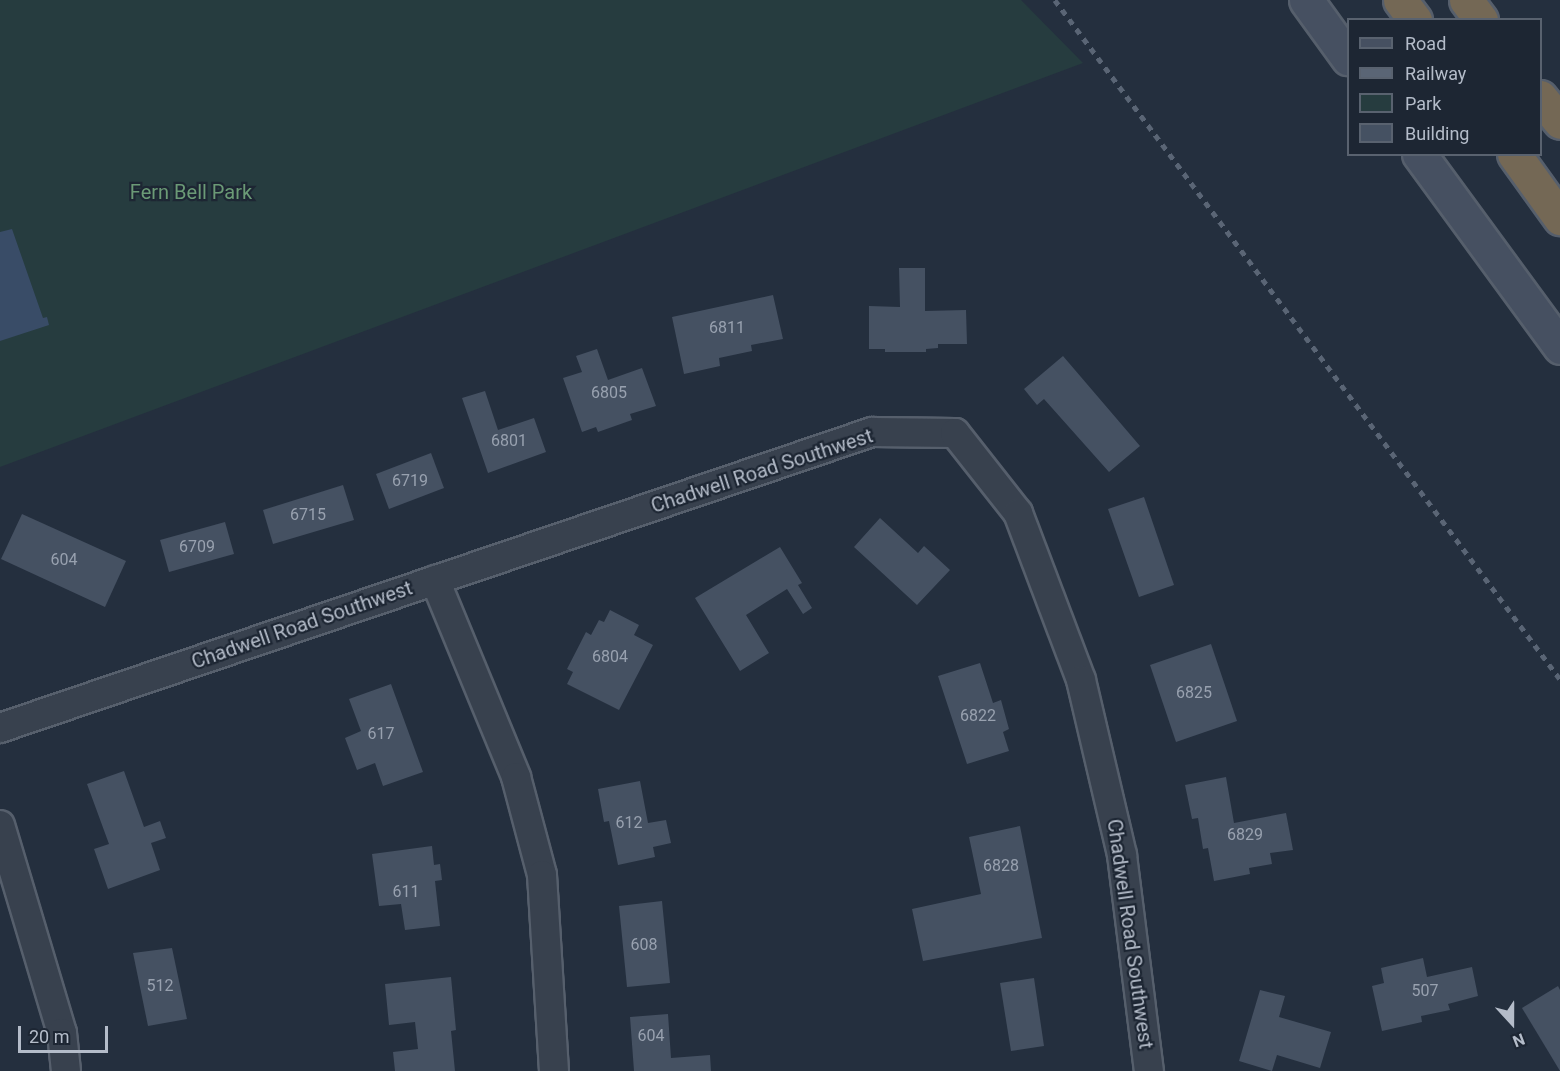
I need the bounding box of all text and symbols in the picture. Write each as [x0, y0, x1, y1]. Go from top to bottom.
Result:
legend [1347, 18, 1542, 156]
text: Road [1405, 33, 1446, 54]
text: Railway [1405, 63, 1466, 84]
text: Park [1405, 93, 1441, 114]
text: Building [1405, 123, 1469, 144]
park label: Fern Bell Park [130, 180, 252, 204]
house number: 6811 [709, 318, 745, 338]
house number: 6805 [591, 383, 627, 403]
street label: Chadwell Road Southwest [648, 424, 876, 518]
house number: 6801 [491, 431, 527, 451]
house number: 6719 [392, 471, 428, 491]
house number: 6715 [290, 505, 326, 525]
house number: 6709 [179, 537, 215, 557]
house number: 604 [51, 550, 77, 570]
street label: Chadwell Road Southwest [189, 576, 415, 674]
house number: 6804 [592, 647, 628, 667]
house number: 6825 [1176, 683, 1212, 703]
house number: 6822 [960, 706, 996, 726]
house number: 617 [368, 724, 394, 744]
house number: 612 [616, 813, 642, 833]
street label: Chadwell Road Southwest [1102, 818, 1158, 1050]
house number: 6829 [1227, 825, 1263, 845]
house number: 6828 [983, 856, 1019, 876]
house number: 611 [393, 882, 419, 902]
house number: 608 [631, 935, 657, 955]
house number: 512 [147, 976, 173, 996]
house number: 507 [1412, 981, 1438, 1001]
north arrow [1482, 993, 1542, 1053]
scale bar [21, 1014, 111, 1052]
text: 20 m [29, 1026, 69, 1047]
house number: 604 [638, 1026, 664, 1046]
text: N [1510, 1029, 1527, 1051]

